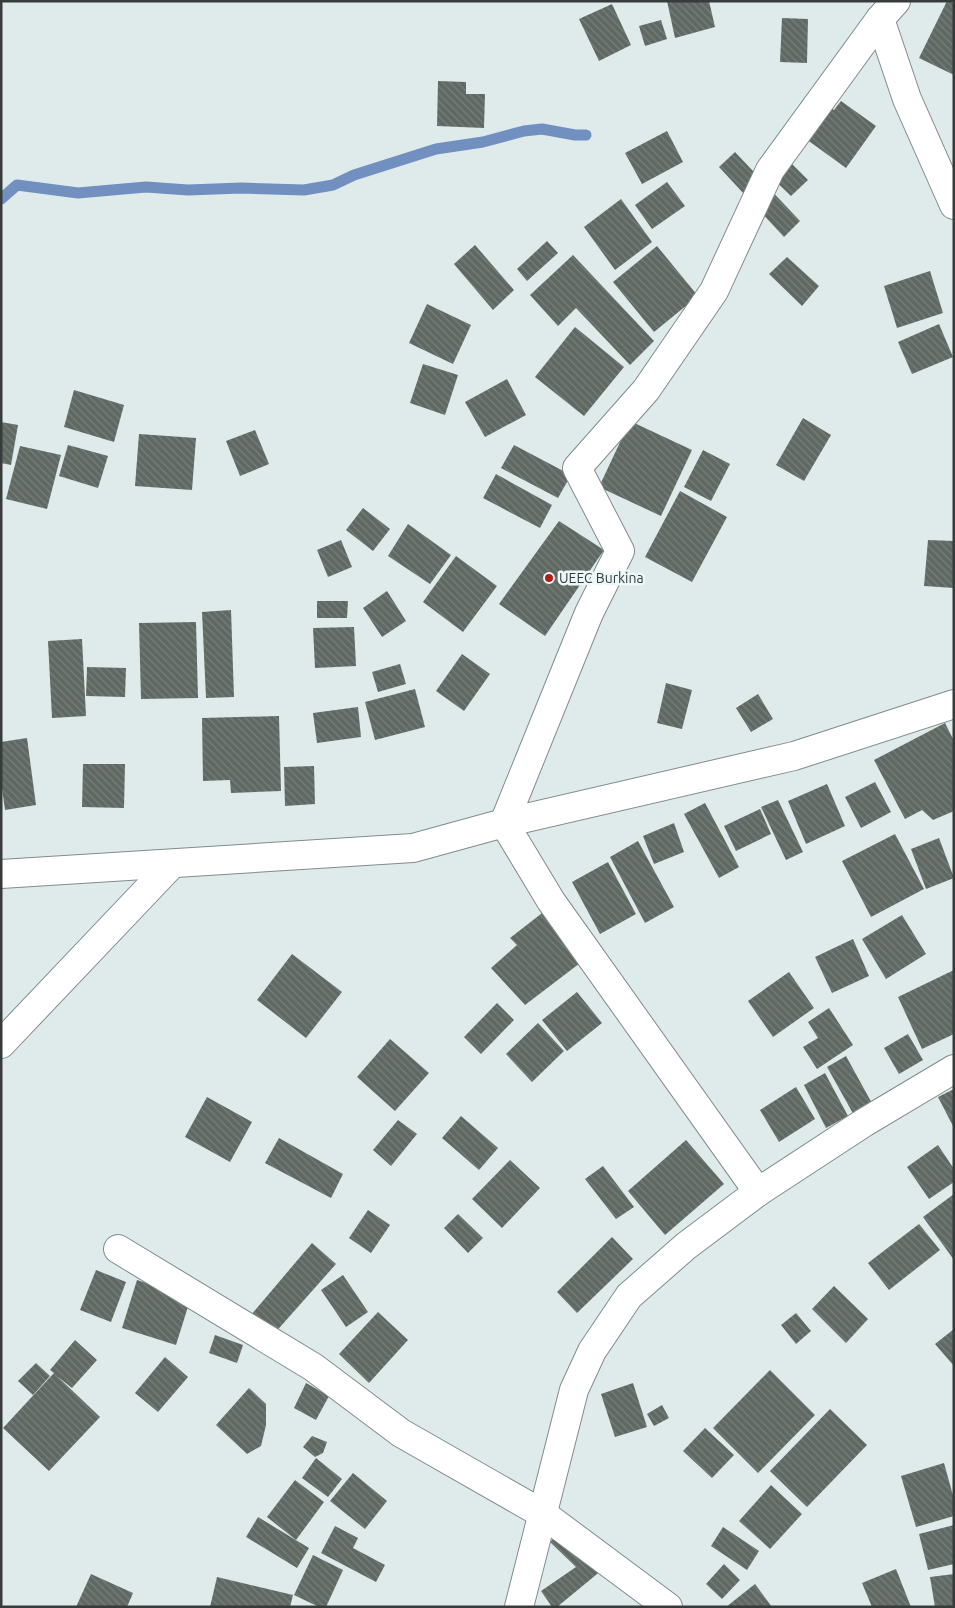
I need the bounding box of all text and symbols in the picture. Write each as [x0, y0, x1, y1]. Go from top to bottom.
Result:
place label: UEEC Burkina [559, 570, 644, 586]
marker: UEEC Burkina [543, 572, 555, 584]

